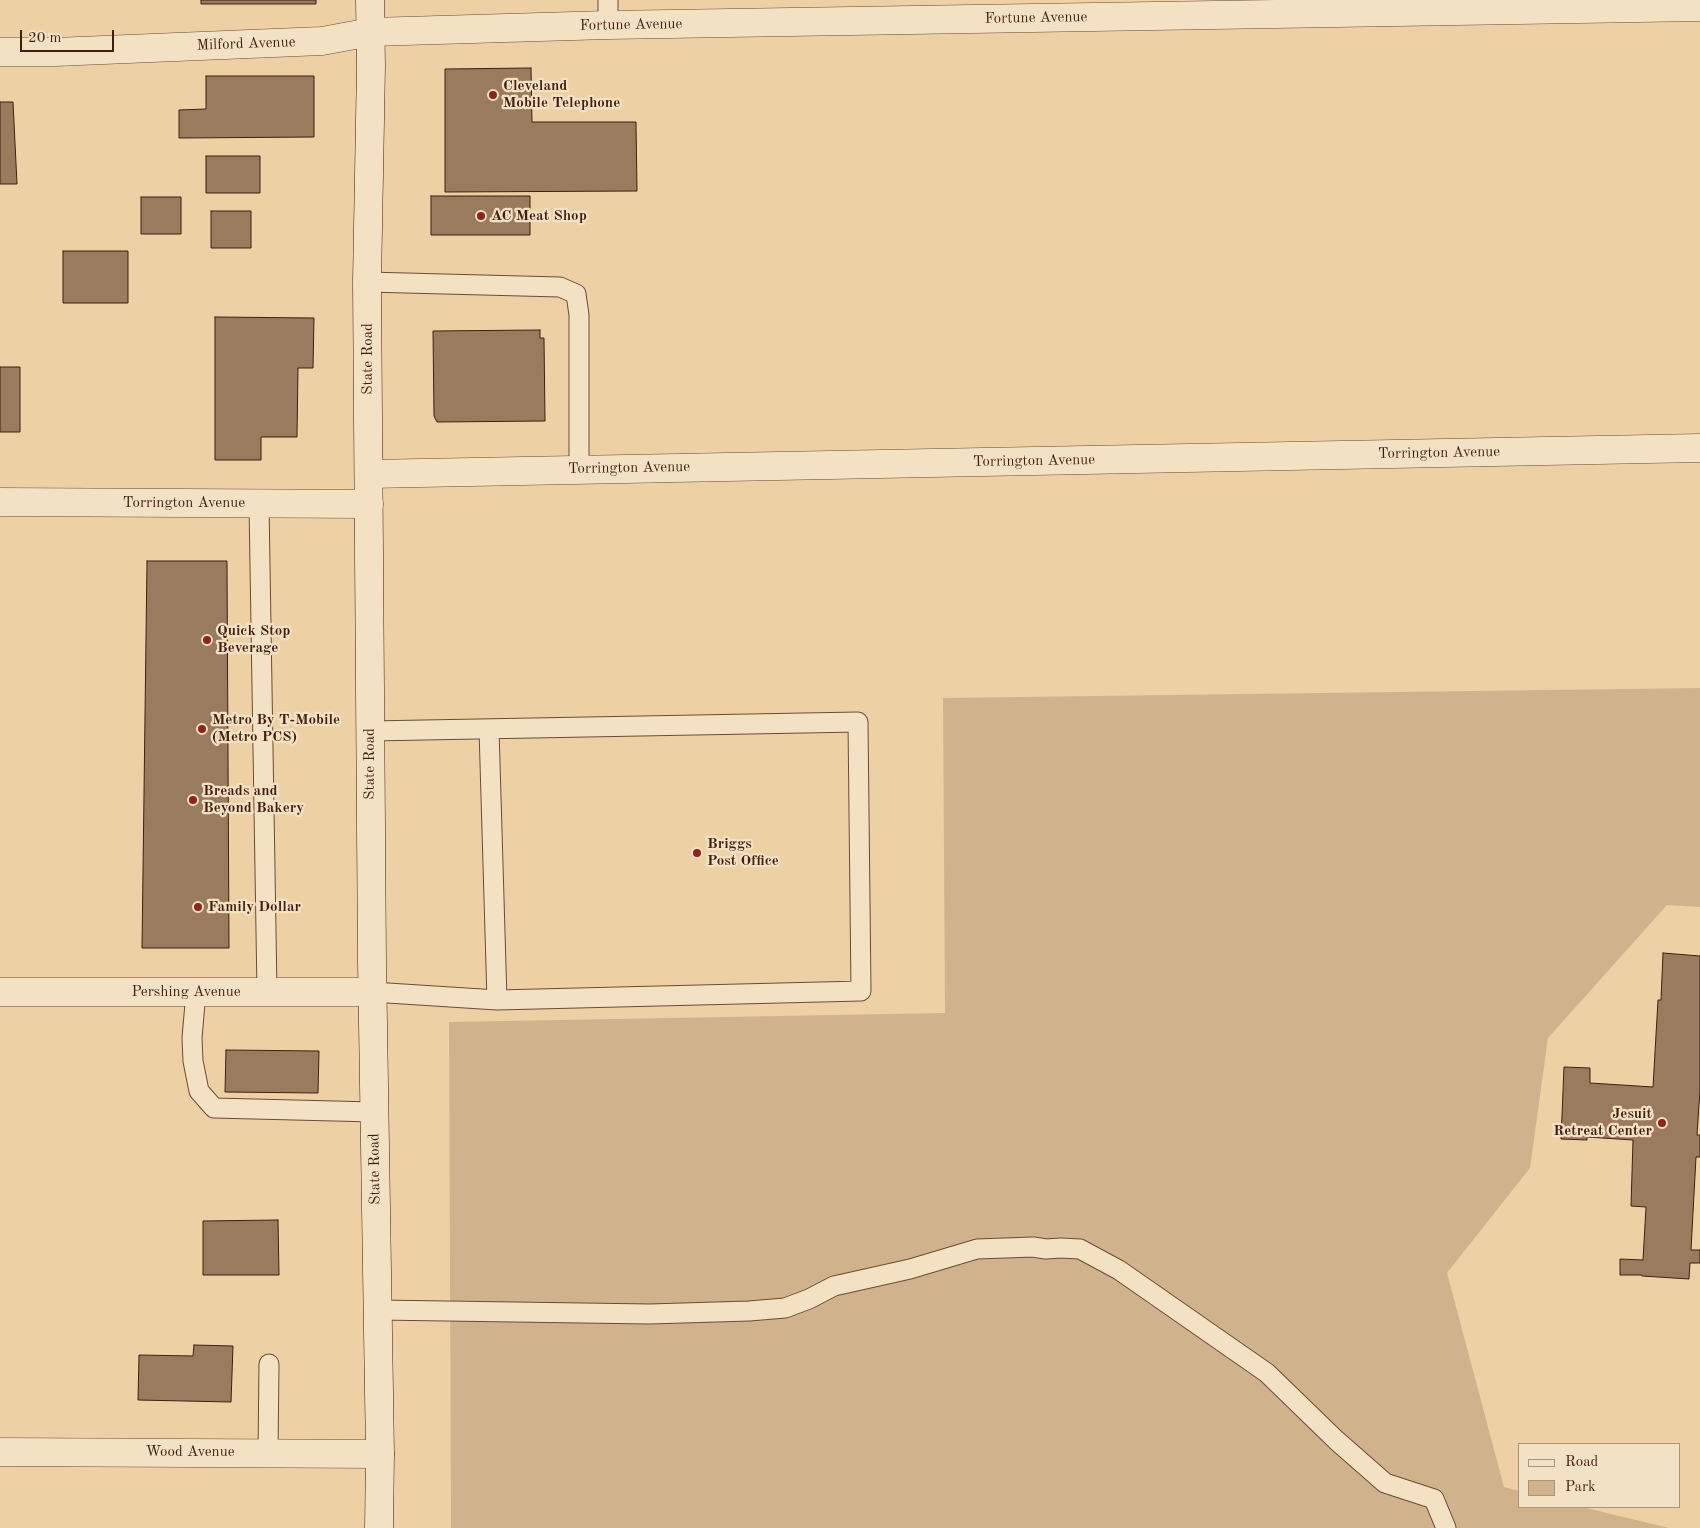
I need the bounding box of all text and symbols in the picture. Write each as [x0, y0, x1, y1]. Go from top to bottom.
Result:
street label: Fortune Avenue [984, 8, 1088, 28]
street label: Fortune Avenue [579, 15, 683, 35]
scale bar [22, 20, 116, 52]
text: 20 m [28, 31, 62, 46]
street label: Milford Avenue [196, 33, 296, 55]
place label: Cleveland Mobile Telephone [503, 77, 620, 112]
marker: Cleveland Mobile Telephone [487, 89, 499, 101]
place label: AC Meat Shop [491, 207, 587, 225]
marker: AC Meat Shop [475, 210, 487, 222]
street label: State Road [359, 323, 377, 395]
street label: Torrington Avenue [1378, 443, 1500, 463]
street label: Torrington Avenue [973, 451, 1095, 471]
street label: Torrington Avenue [568, 458, 690, 478]
street label: Torrington Avenue [123, 494, 245, 512]
place label: Quick Stop Beverage [217, 622, 290, 657]
marker: Quick Stop Beverage [201, 634, 213, 646]
place label: Metro By T-Mobile (Metro PCS) [212, 711, 340, 746]
marker: Metro By T-Mobile (Metro PCS) [196, 723, 208, 735]
street label: State Road [361, 728, 379, 800]
place label: Breads and Beyond Bakery [203, 782, 304, 817]
marker: Breads and Beyond Bakery [187, 794, 199, 806]
place label: Briggs Post Office [707, 835, 779, 870]
marker: Briggs Post Office [691, 847, 703, 859]
place label: Family Dollar [208, 898, 301, 916]
marker: Family Dollar [192, 901, 204, 913]
street label: Pershing Avenue [131, 983, 241, 1001]
place label: Jesuit Retreat Center [1553, 1105, 1652, 1140]
marker: Jesuit Retreat Center [1656, 1117, 1668, 1129]
street label: State Road [365, 1133, 385, 1205]
street label: Wood Avenue [145, 1443, 235, 1461]
legend [1518, 1443, 1680, 1508]
text: Road [1565, 1455, 1598, 1470]
text: Park [1565, 1480, 1596, 1495]

